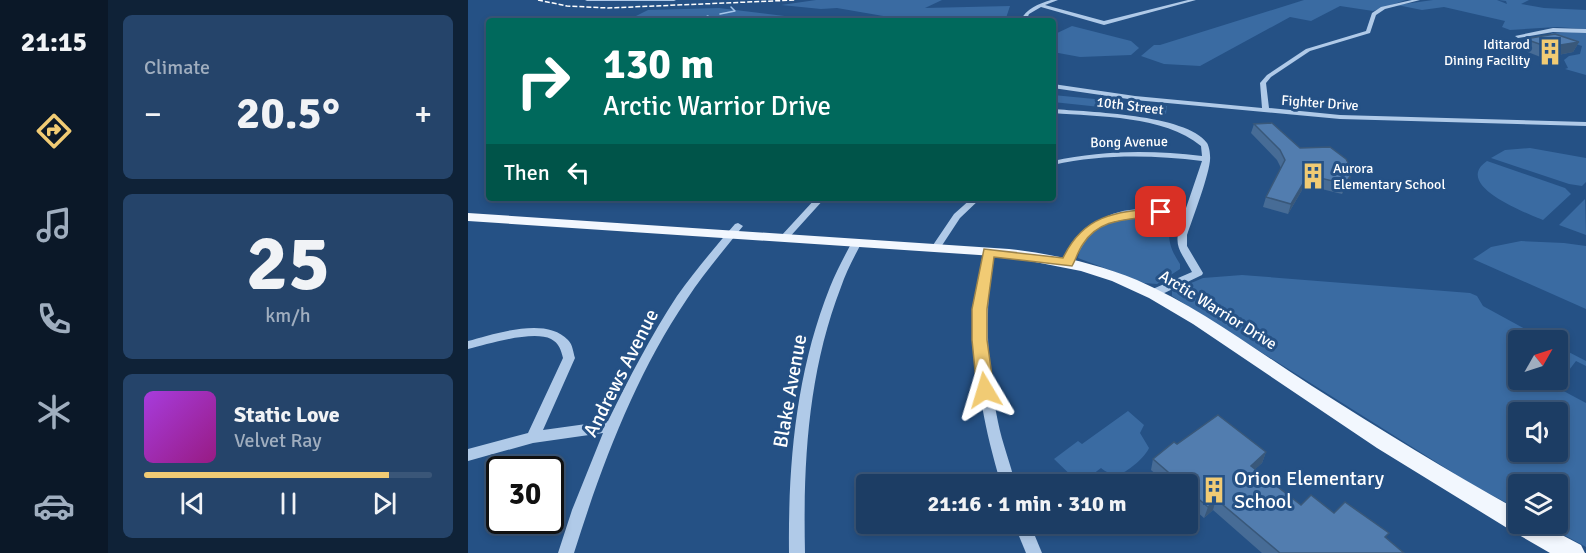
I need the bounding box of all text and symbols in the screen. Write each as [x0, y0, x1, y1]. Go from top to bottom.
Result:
text: 21:15 [21, 26, 87, 59]
place label: Iditarod Dining Facility [1444, 36, 1530, 69]
building icon: Iditarod Dining Facility [1535, 37, 1565, 67]
text: 130 m [603, 39, 714, 90]
icon: right [504, 42, 582, 120]
text: Climate [144, 55, 210, 80]
text: 20.5° [236, 86, 340, 141]
text: Arctic Warrior Drive [603, 90, 831, 123]
street label: Fighter Drive [1281, 92, 1359, 114]
street label: 10th Street [1096, 93, 1164, 119]
text: − [144, 94, 162, 135]
text: + [414, 94, 432, 135]
icon: directions [33, 110, 75, 152]
street label: Bong Avenue [1090, 133, 1168, 151]
icon: left [562, 156, 595, 189]
text: Then [504, 159, 550, 186]
place label: Aurora Elementary School [1333, 160, 1446, 193]
building icon: Aurora Elementary School [1298, 161, 1328, 191]
pin [1135, 186, 1186, 237]
icon: arrive [1144, 195, 1177, 228]
icon: music [33, 204, 75, 246]
text: 25 [246, 216, 330, 312]
street label: Arctic Warrior Drive [1155, 266, 1281, 354]
icon: phone [33, 298, 75, 340]
text: km/h [265, 303, 311, 328]
street label: Andrews Avenue [578, 305, 664, 441]
north arrow [1508, 330, 1568, 390]
map controls [1508, 330, 1568, 534]
street label: Blake Avenue [768, 332, 812, 450]
position arrow [953, 358, 1017, 422]
icon: climate [33, 391, 75, 433]
text: Static Love [234, 401, 340, 428]
button: sound [1508, 402, 1568, 462]
text: Velvet Ray [234, 428, 322, 453]
speed limit sign: 30 [486, 456, 564, 534]
place label: Orion Elementary School [1234, 466, 1385, 514]
button: layers [1508, 474, 1568, 534]
building icon: Orion Elementary School [1199, 475, 1229, 505]
icon: car [33, 485, 75, 527]
icon: previous [176, 487, 209, 520]
icon: pause [272, 487, 305, 520]
icon: next [368, 487, 401, 520]
text: 21:16 · 1 min · 310 m [927, 490, 1127, 517]

